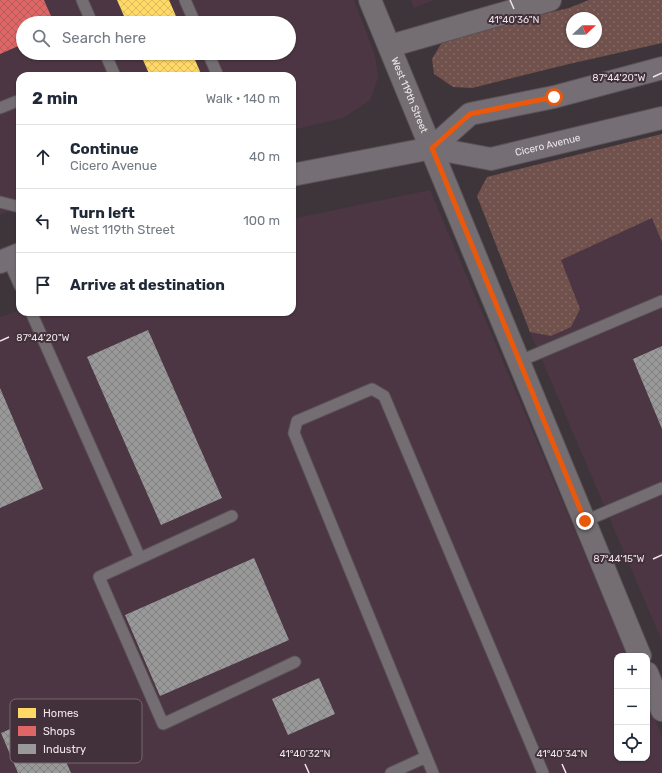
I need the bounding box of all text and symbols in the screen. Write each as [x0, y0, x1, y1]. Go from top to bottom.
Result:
north arrow [566, 12, 602, 48]
text: 41°40'36"N [489, 14, 539, 26]
search box [16, 16, 296, 60]
icon: search [30, 27, 52, 49]
text: Search here [62, 29, 146, 47]
street label: West 119th Street [388, 56, 430, 135]
text: 87°44'20"W [592, 72, 646, 84]
text: 2 min [32, 88, 78, 108]
route start [545, 88, 563, 106]
text: Walk · 140 m [206, 91, 280, 106]
street label: Cicero Avenue [514, 132, 582, 159]
text: Continue [70, 140, 139, 158]
icon: ahead [32, 146, 54, 168]
text: 40 m [249, 149, 280, 164]
text: Cicero Avenue [70, 158, 157, 173]
text: Turn left [70, 204, 135, 222]
icon: left [32, 210, 54, 232]
text: 100 m [243, 213, 280, 228]
text: West 119th Street [70, 222, 175, 237]
icon: arrive [32, 274, 54, 296]
text: Arrive at destination [70, 276, 225, 294]
text: 87°44'20"W [16, 332, 70, 344]
route end [576, 512, 594, 530]
text: 87°44'15"W [593, 553, 645, 565]
map controls [614, 653, 650, 761]
button: + [614, 653, 650, 689]
button: − [614, 689, 650, 725]
legend [10, 699, 142, 763]
text: Homes [43, 707, 79, 720]
text: Shops [43, 725, 75, 738]
button: locate [614, 725, 650, 761]
text: Industry [43, 743, 86, 756]
text: 41°40'32"N [279, 748, 331, 760]
text: 41°40'34"N [536, 748, 588, 760]

